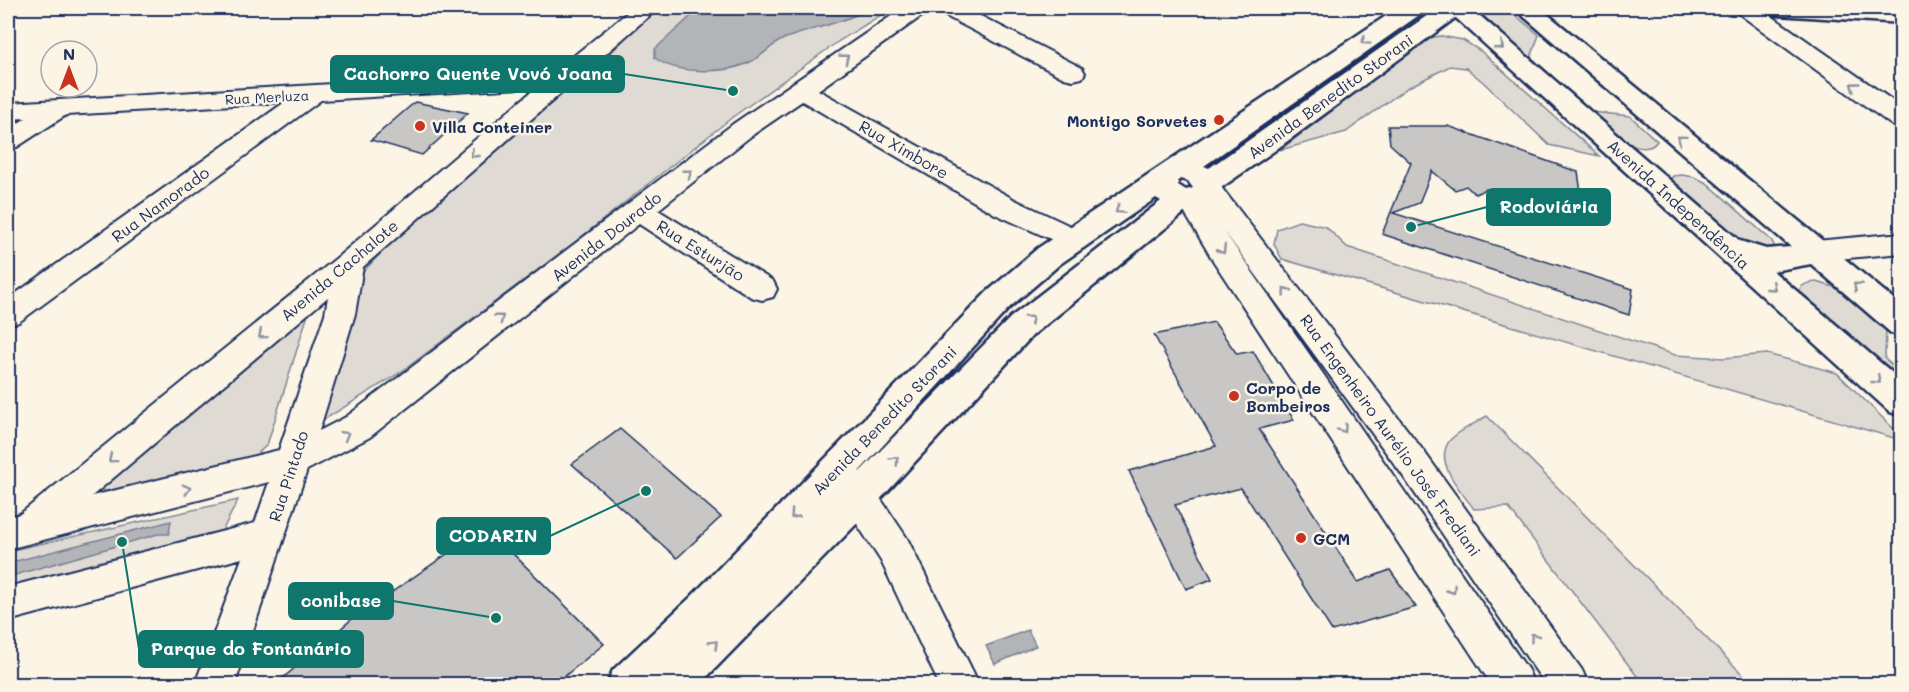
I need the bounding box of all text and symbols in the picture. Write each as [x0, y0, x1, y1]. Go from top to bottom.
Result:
street label: Avenida Benedito Storani [1243, 29, 1417, 163]
one-way arrow [1360, 34, 1371, 45]
north arrow [39, 39, 99, 99]
one-way arrow [1494, 39, 1504, 50]
text: N [63, 43, 75, 64]
one-way arrow [839, 54, 850, 65]
callout: Cachorro Quente Vovó Joana [331, 56, 624, 92]
text: Cachorro Quente Vovó Joana [344, 61, 612, 85]
one-way arrow [1850, 82, 1861, 93]
street label: Rua Merluza [224, 85, 310, 109]
place label: Montigo Sorvetes [1067, 110, 1207, 131]
marker: Montigo Sorvetes [1212, 113, 1226, 127]
street label: Rua Ximbore [855, 115, 953, 183]
place label: Villa Conteiner [432, 116, 552, 137]
marker: Villa Conteiner [413, 119, 427, 133]
street label: Avenida Independência [1603, 134, 1755, 274]
one-way arrow [1677, 135, 1688, 146]
one-way arrow [470, 147, 481, 158]
street label: Rua Namorado [107, 161, 213, 247]
one-way arrow [681, 169, 692, 180]
street label: Avenida Dourado [547, 187, 665, 285]
callout: Rodoviária [1487, 189, 1610, 225]
text: Rodoviária [1499, 194, 1599, 218]
one-way arrow [1114, 203, 1125, 214]
street label: Avenida Cachalote [276, 215, 402, 325]
street label: Rua Esturjão [653, 215, 749, 285]
one-way arrow [1214, 244, 1226, 254]
one-way arrow [1765, 280, 1776, 291]
one-way arrow [1853, 282, 1864, 293]
one-way arrow [1282, 286, 1293, 297]
street label: Rua Engenheiro Aurélio José Frediani [1296, 310, 1486, 560]
one-way arrow [494, 314, 505, 325]
one-way arrow [1023, 316, 1034, 327]
one-way arrow [258, 328, 269, 339]
street label: Avenida Benedito Storani [807, 341, 961, 499]
one-way arrow [1870, 373, 1881, 384]
place label: Corpo de Bombeiros [1246, 377, 1330, 416]
marker: Corpo de Bombeiros [1227, 389, 1241, 403]
one-way arrow [1335, 423, 1347, 433]
street label: Rua Pintado [263, 428, 313, 524]
one-way arrow [339, 430, 349, 442]
one-way arrow [108, 452, 119, 463]
one-way arrow [888, 456, 899, 466]
one-way arrow [181, 483, 191, 496]
one-way arrow [790, 509, 801, 519]
callout: CODARIN [437, 518, 550, 554]
text: CODARIN [449, 523, 537, 547]
place label: GCM [1313, 528, 1350, 549]
marker: GCM [1294, 531, 1308, 545]
callout: conibase [289, 583, 393, 619]
one-way arrow [1445, 584, 1456, 595]
text: conibase [301, 588, 381, 612]
callout: Parque do Fontanário [139, 631, 363, 667]
one-way arrow [1530, 632, 1541, 643]
text: Parque do Fontanário [151, 636, 351, 660]
one-way arrow [707, 640, 718, 650]

